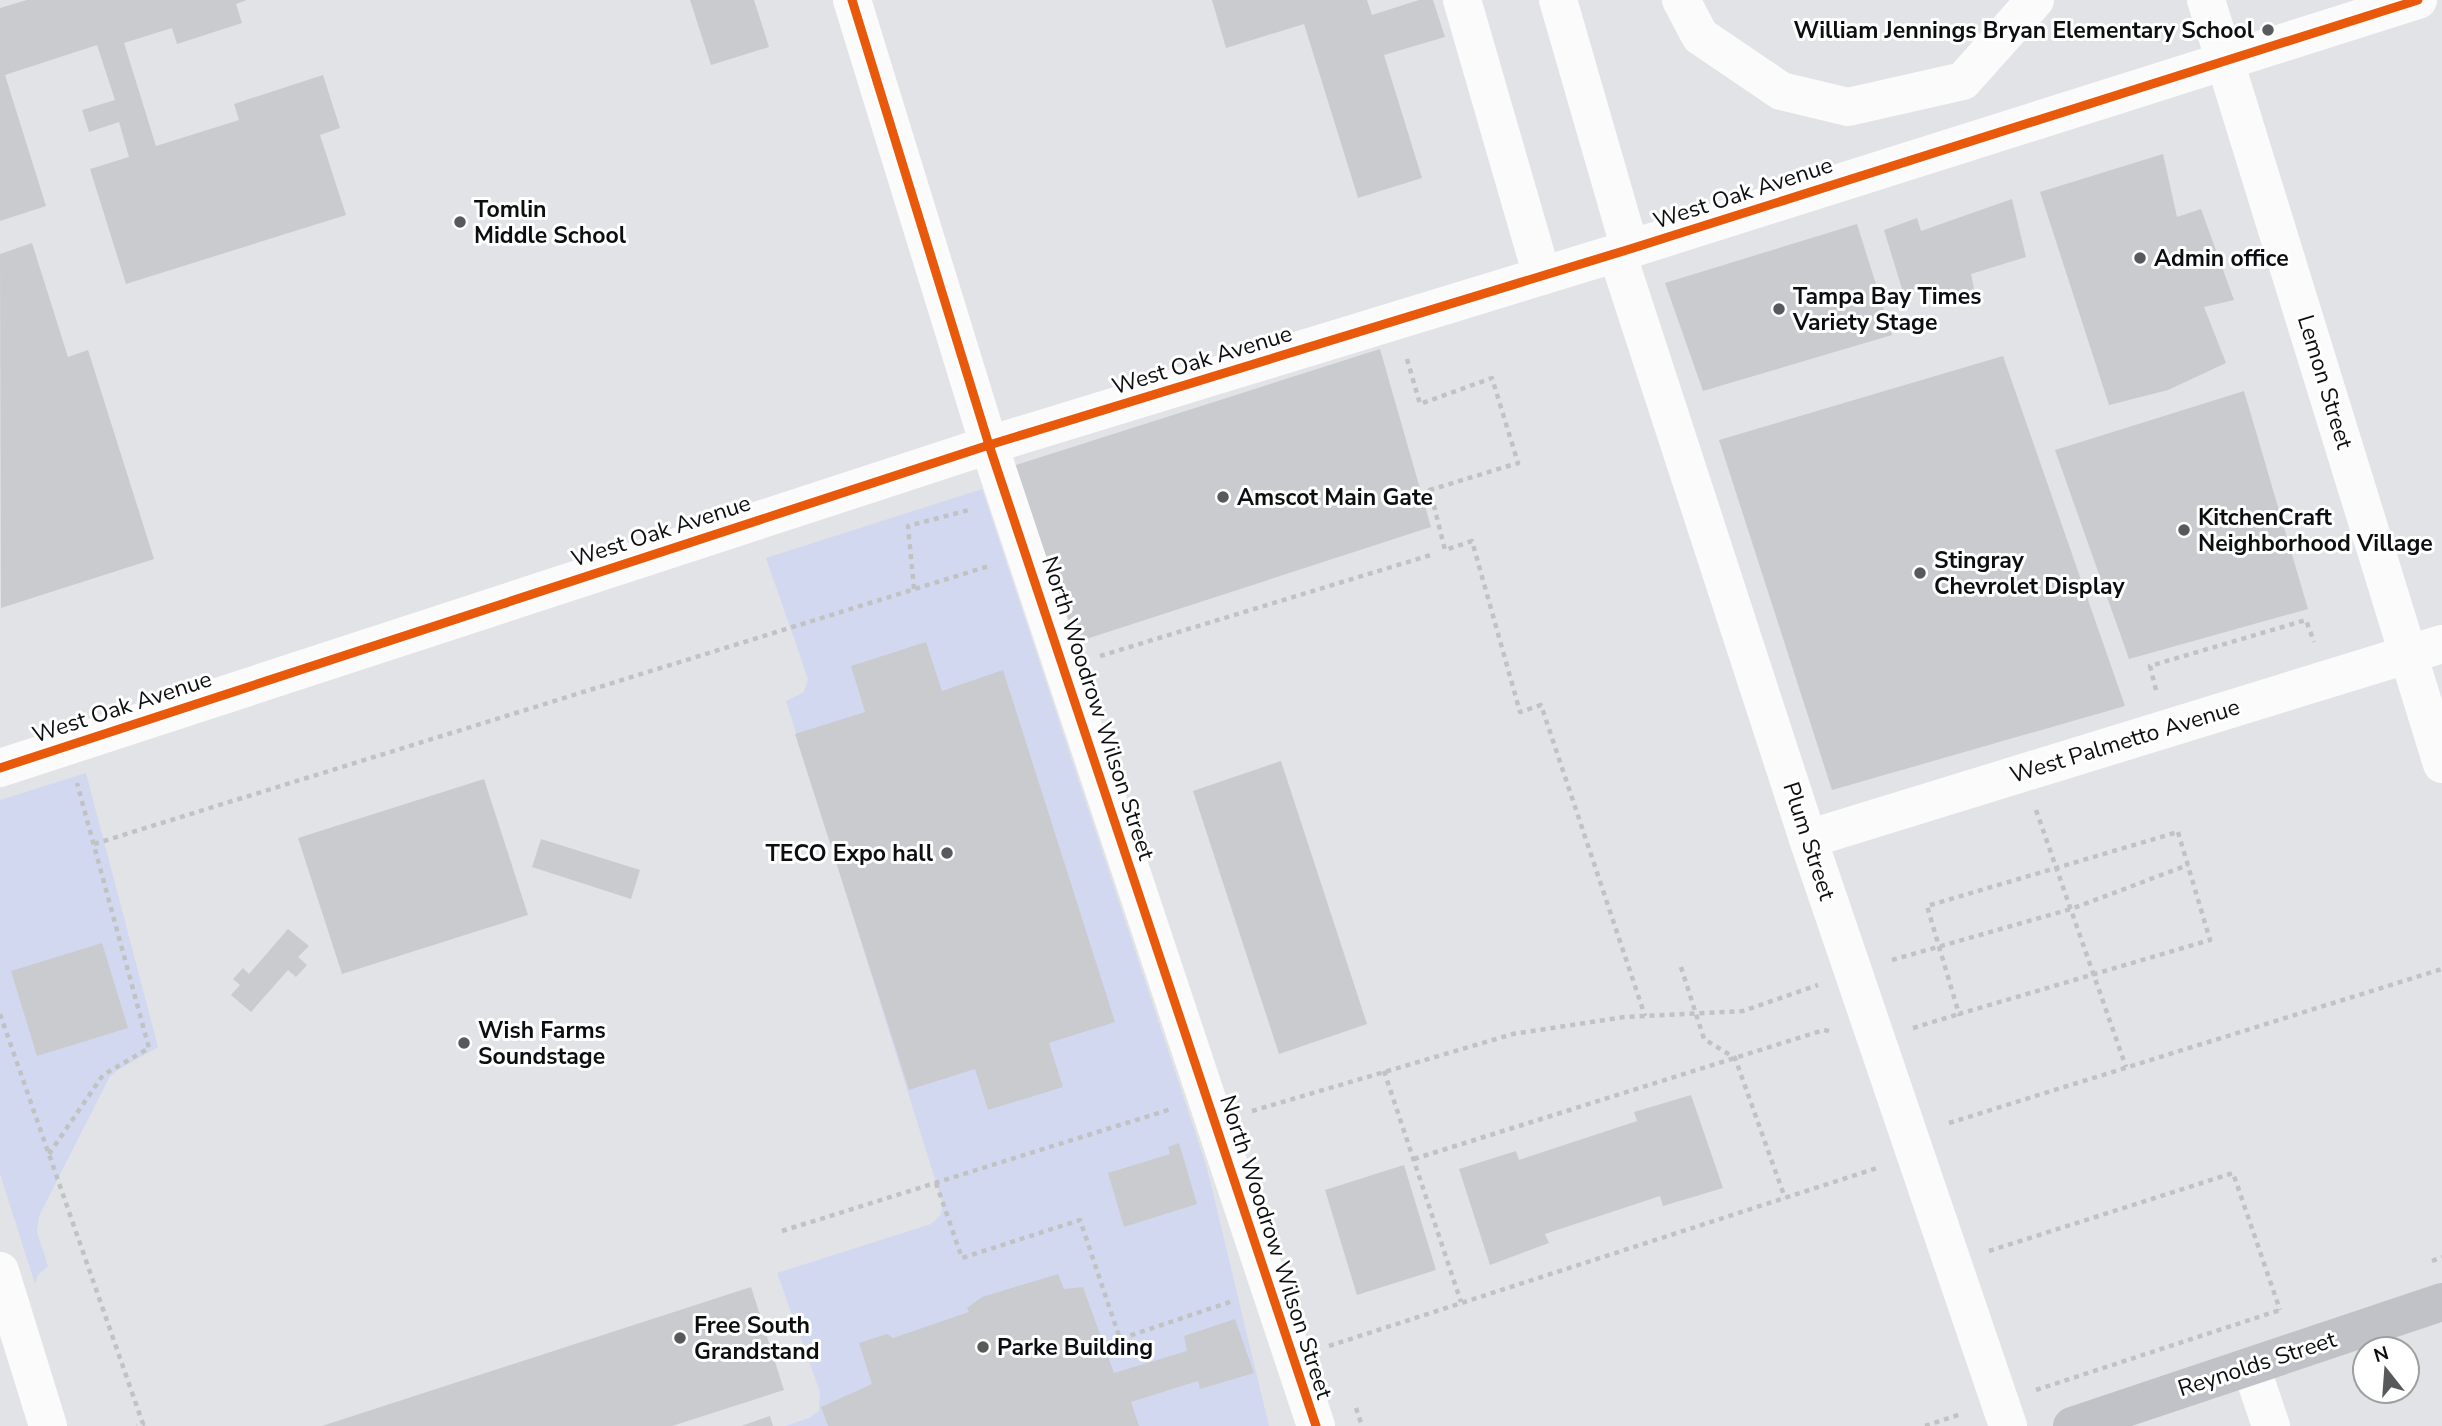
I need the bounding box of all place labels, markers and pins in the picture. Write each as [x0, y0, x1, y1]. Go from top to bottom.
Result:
place label: William Jennings Bryan Elementary School [1794, 15, 2255, 46]
marker: William Jennings Bryan Elementary School [2260, 22, 2276, 38]
place label: Tomlin Middle School [474, 194, 627, 251]
marker: Tomlin Middle School [452, 214, 468, 230]
place label: Admin office [2154, 243, 2289, 274]
marker: Admin office [2132, 250, 2148, 266]
place label: Tampa Bay Times Variety Stage [1792, 281, 1981, 338]
marker: Tampa Bay Times Variety Stage [1771, 301, 1787, 317]
place label: Amscot Main Gate [1237, 482, 1433, 513]
marker: Amscot Main Gate [1215, 489, 1231, 505]
place label: KitchenCraft Neighborhood Village [2198, 502, 2433, 559]
marker: KitchenCraft Neighborhood Village [2176, 522, 2192, 538]
place label: Stingray Chevrolet Display [1934, 545, 2125, 602]
marker: Stingray Chevrolet Display [1912, 565, 1928, 581]
place label: TECO Expo hall [765, 838, 934, 869]
marker: TECO Expo hall [939, 845, 955, 861]
place label: Wish Farms Soundstage [478, 1015, 606, 1072]
marker: Wish Farms Soundstage [456, 1035, 472, 1051]
place label: Free South Grandstand [694, 1310, 819, 1367]
marker: Free South Grandstand [672, 1330, 688, 1346]
place label: Parke Building [997, 1332, 1153, 1363]
marker: Parke Building [975, 1339, 991, 1355]

